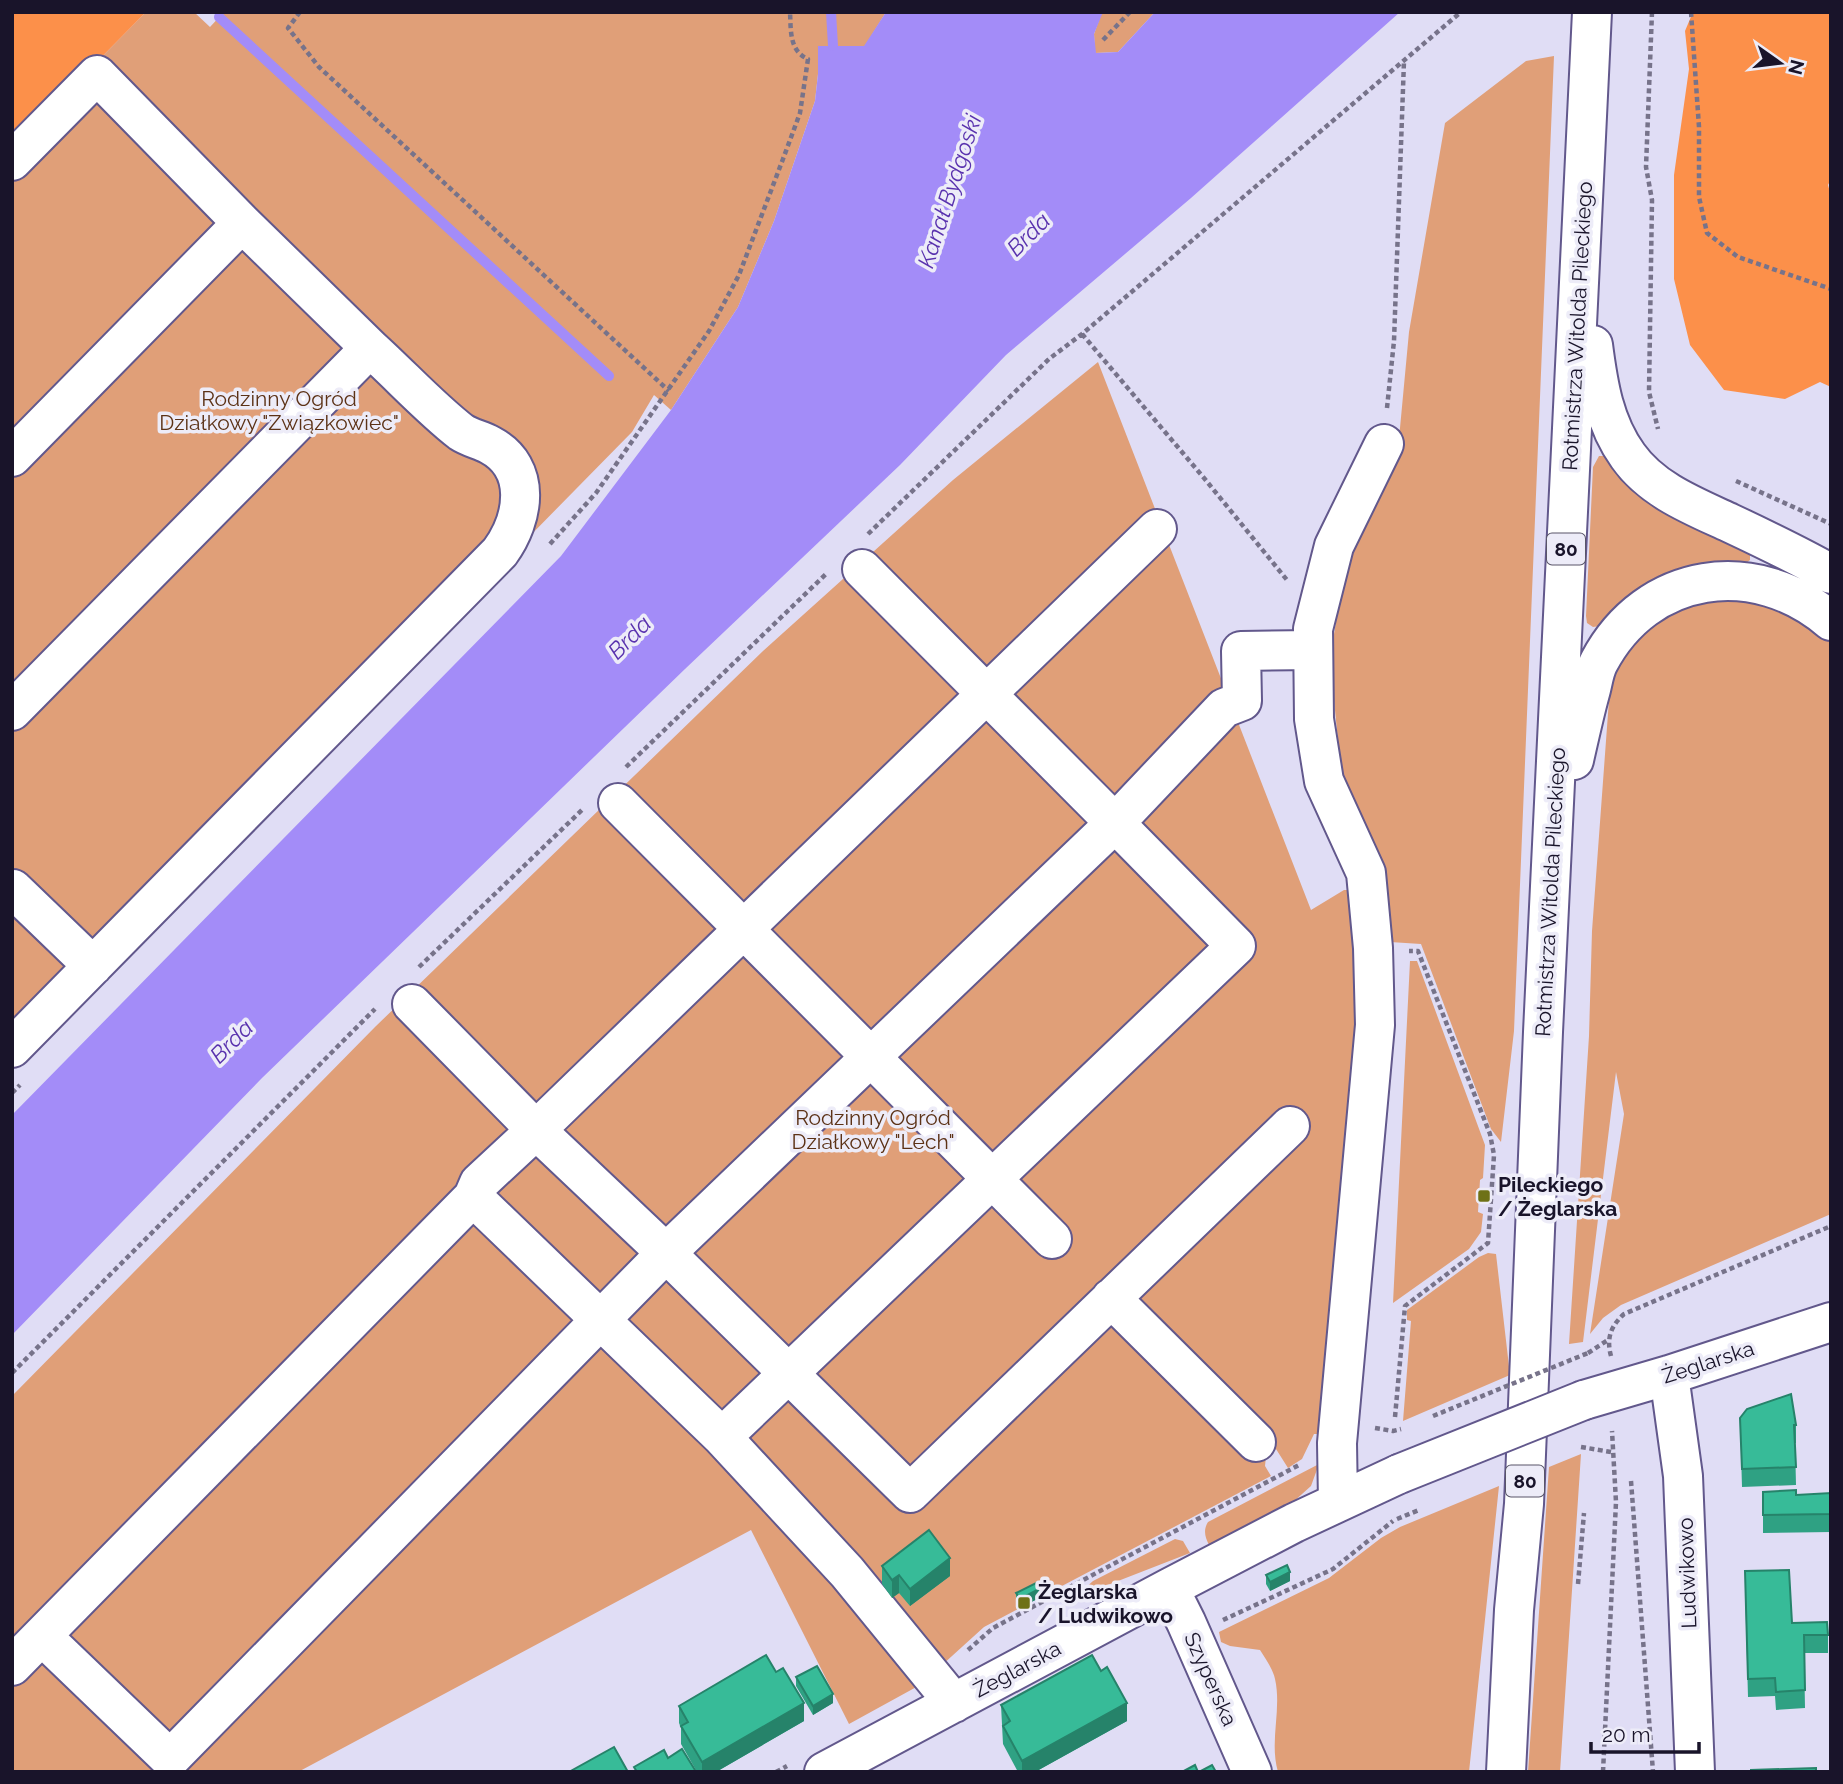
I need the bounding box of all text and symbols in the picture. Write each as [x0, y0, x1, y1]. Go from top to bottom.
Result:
north arrow [1745, 28, 1815, 98]
text: N [1784, 57, 1809, 77]
water label: Kanał Bydgoski [912, 110, 987, 271]
street label: Rotmistrza Witolda Pileckiego [1557, 181, 1597, 471]
water label: Brda [1001, 207, 1055, 261]
park label: Rodzinny Ogród Działkowy "Związkowiec" [159, 386, 399, 435]
road number: 80 [1547, 534, 1585, 564]
water label: Brda [602, 610, 656, 664]
street label: Rotmistrza Witolda Pileckiego [1530, 747, 1570, 1037]
water label: Brda [204, 1014, 258, 1068]
park label: Rodzinny Ogród Działkowy "Lech" [791, 1105, 955, 1154]
place label: Pileckiego / Żeglarska [1498, 1172, 1617, 1221]
marker: Pileckiego / Żeglarska [1476, 1188, 1492, 1204]
street label: Żeglarska [1659, 1335, 1757, 1389]
road number: 80 [1506, 1466, 1544, 1497]
street label: Ludwikowo [1673, 1517, 1701, 1629]
place label: Żeglarska / Ludwikowo [1038, 1579, 1173, 1628]
marker: Żeglarska / Ludwikowo [1016, 1595, 1032, 1611]
street label: Szyperska [1179, 1628, 1243, 1730]
street label: Żeglarska [969, 1636, 1065, 1702]
scale bar [1591, 1710, 1700, 1754]
text: 20 m [1602, 1722, 1650, 1747]

